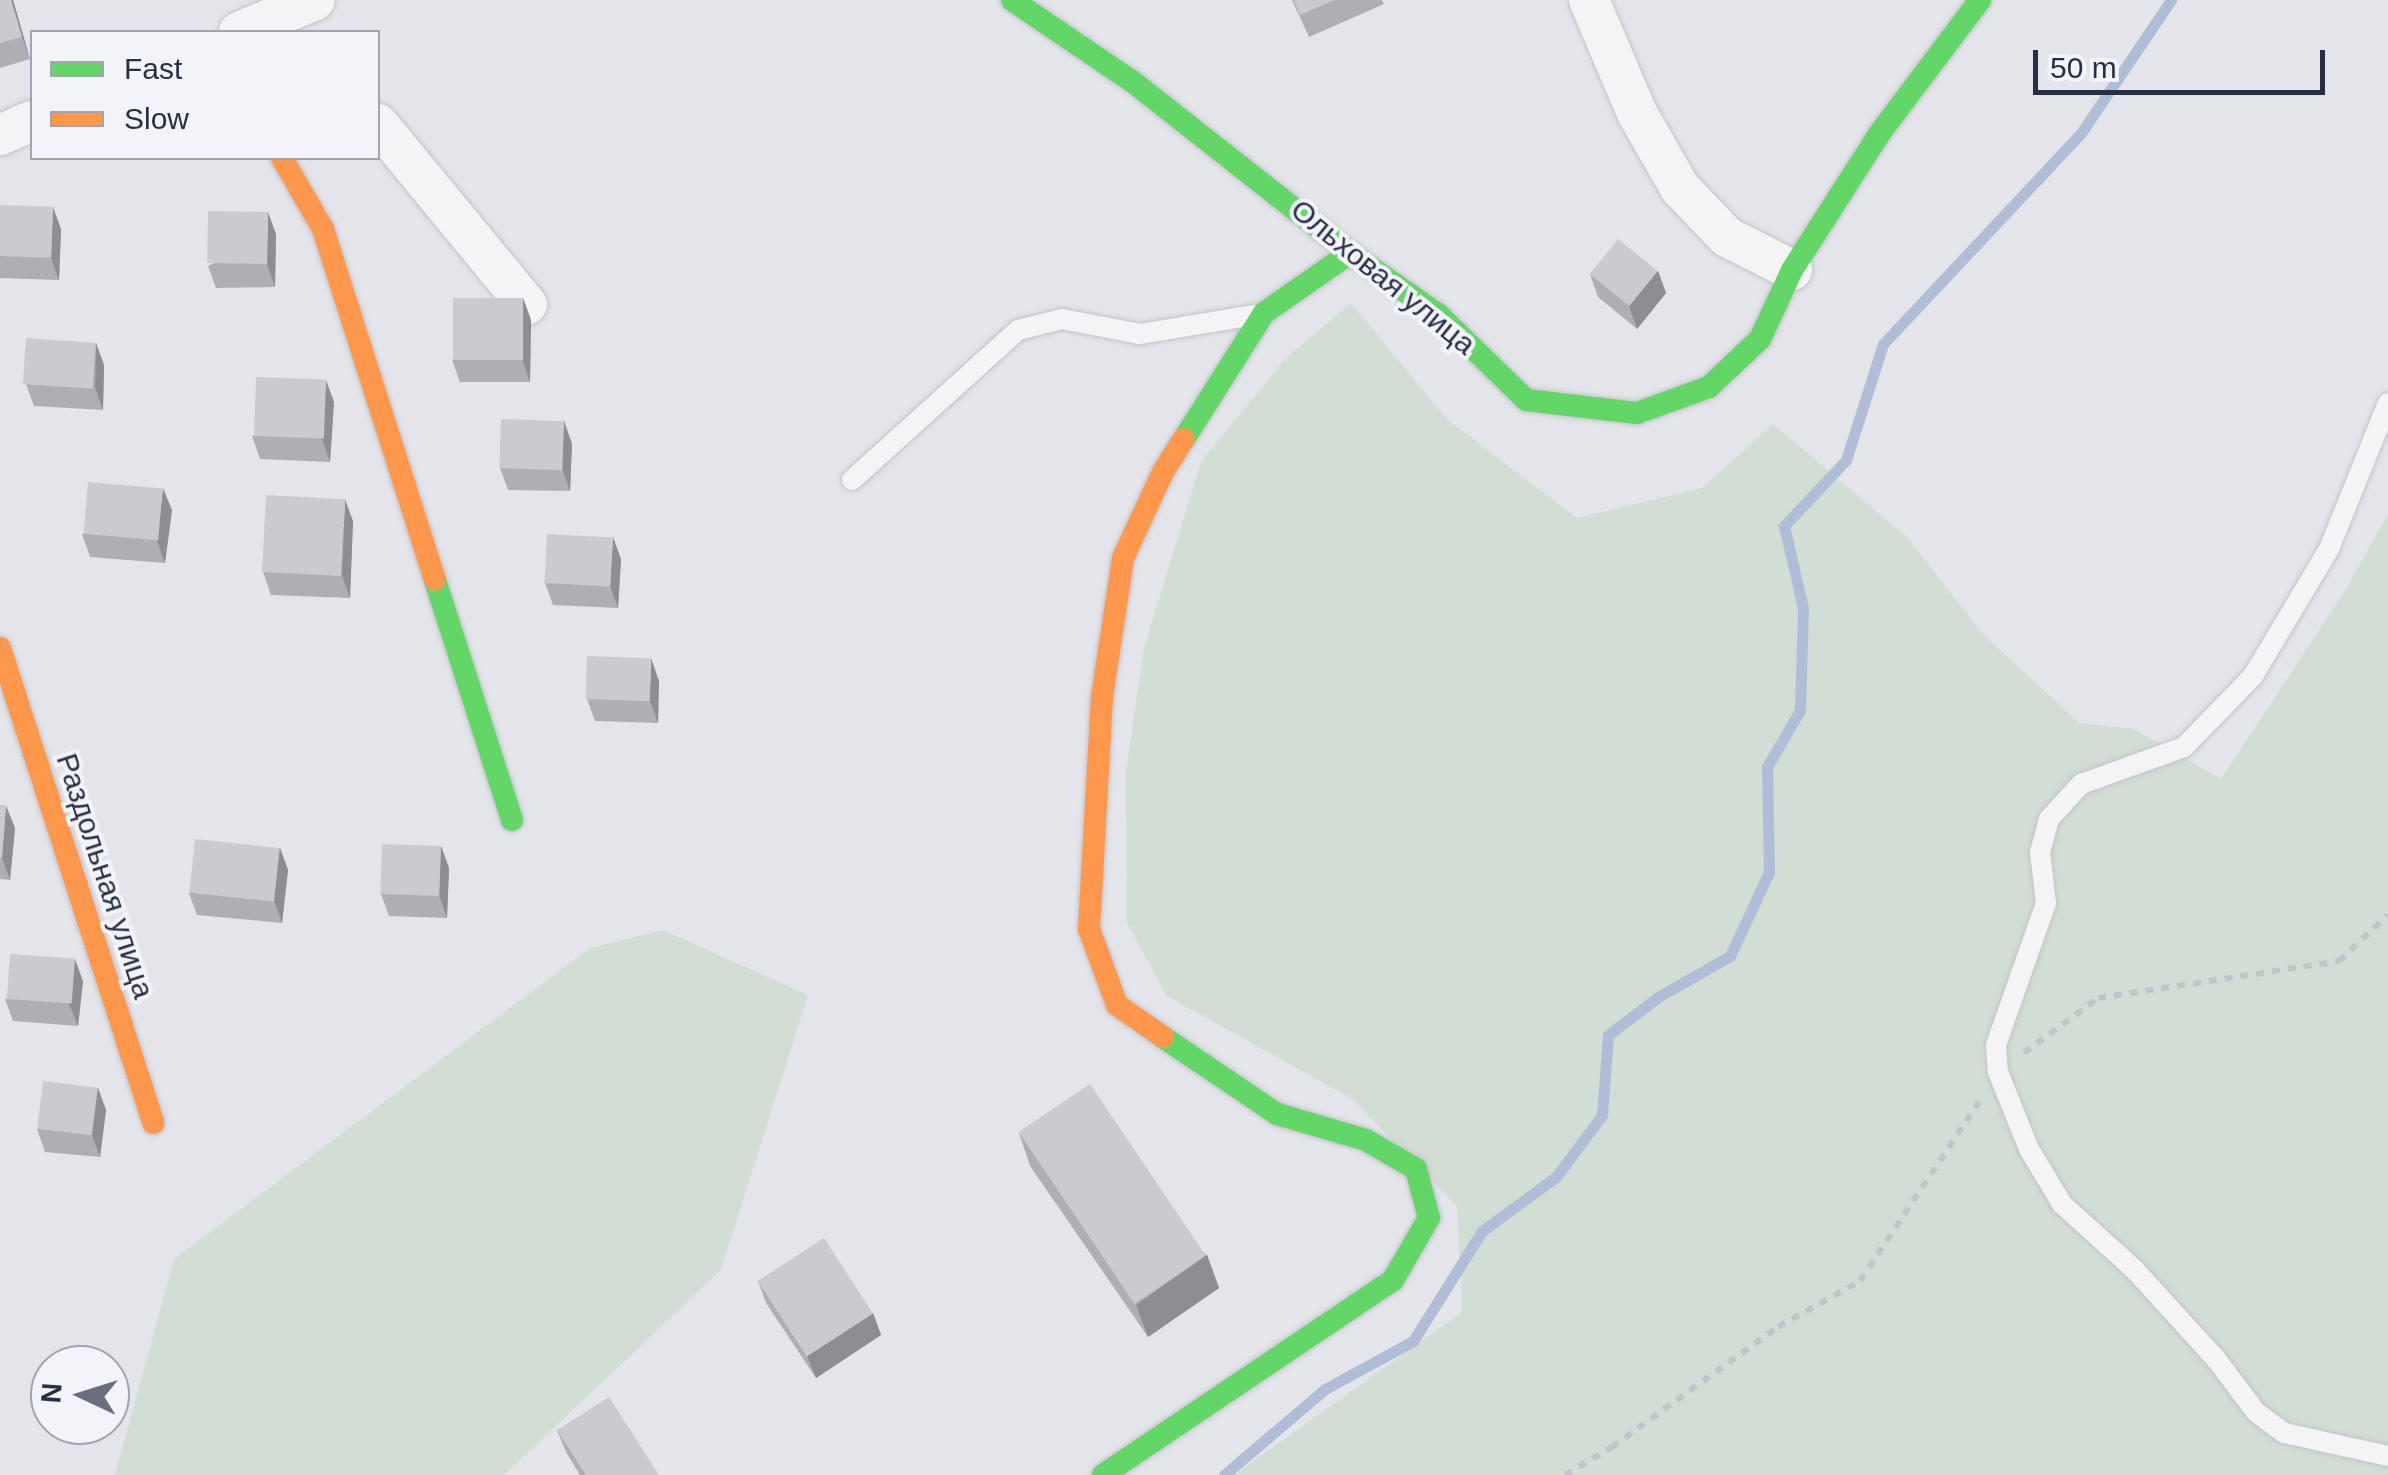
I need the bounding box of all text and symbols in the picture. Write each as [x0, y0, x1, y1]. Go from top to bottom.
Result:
legend [30, 30, 380, 160]
scale bar [2038, 30, 2330, 92]
text: 50 m [2050, 51, 2117, 84]
text: Fast [124, 52, 182, 85]
text: Slow [124, 102, 189, 135]
street label: Ольховая улица [1284, 192, 1482, 362]
street label: Раздольная улица [48, 749, 162, 1003]
north arrow [30, 1345, 130, 1445]
text: N [35, 1382, 68, 1404]

